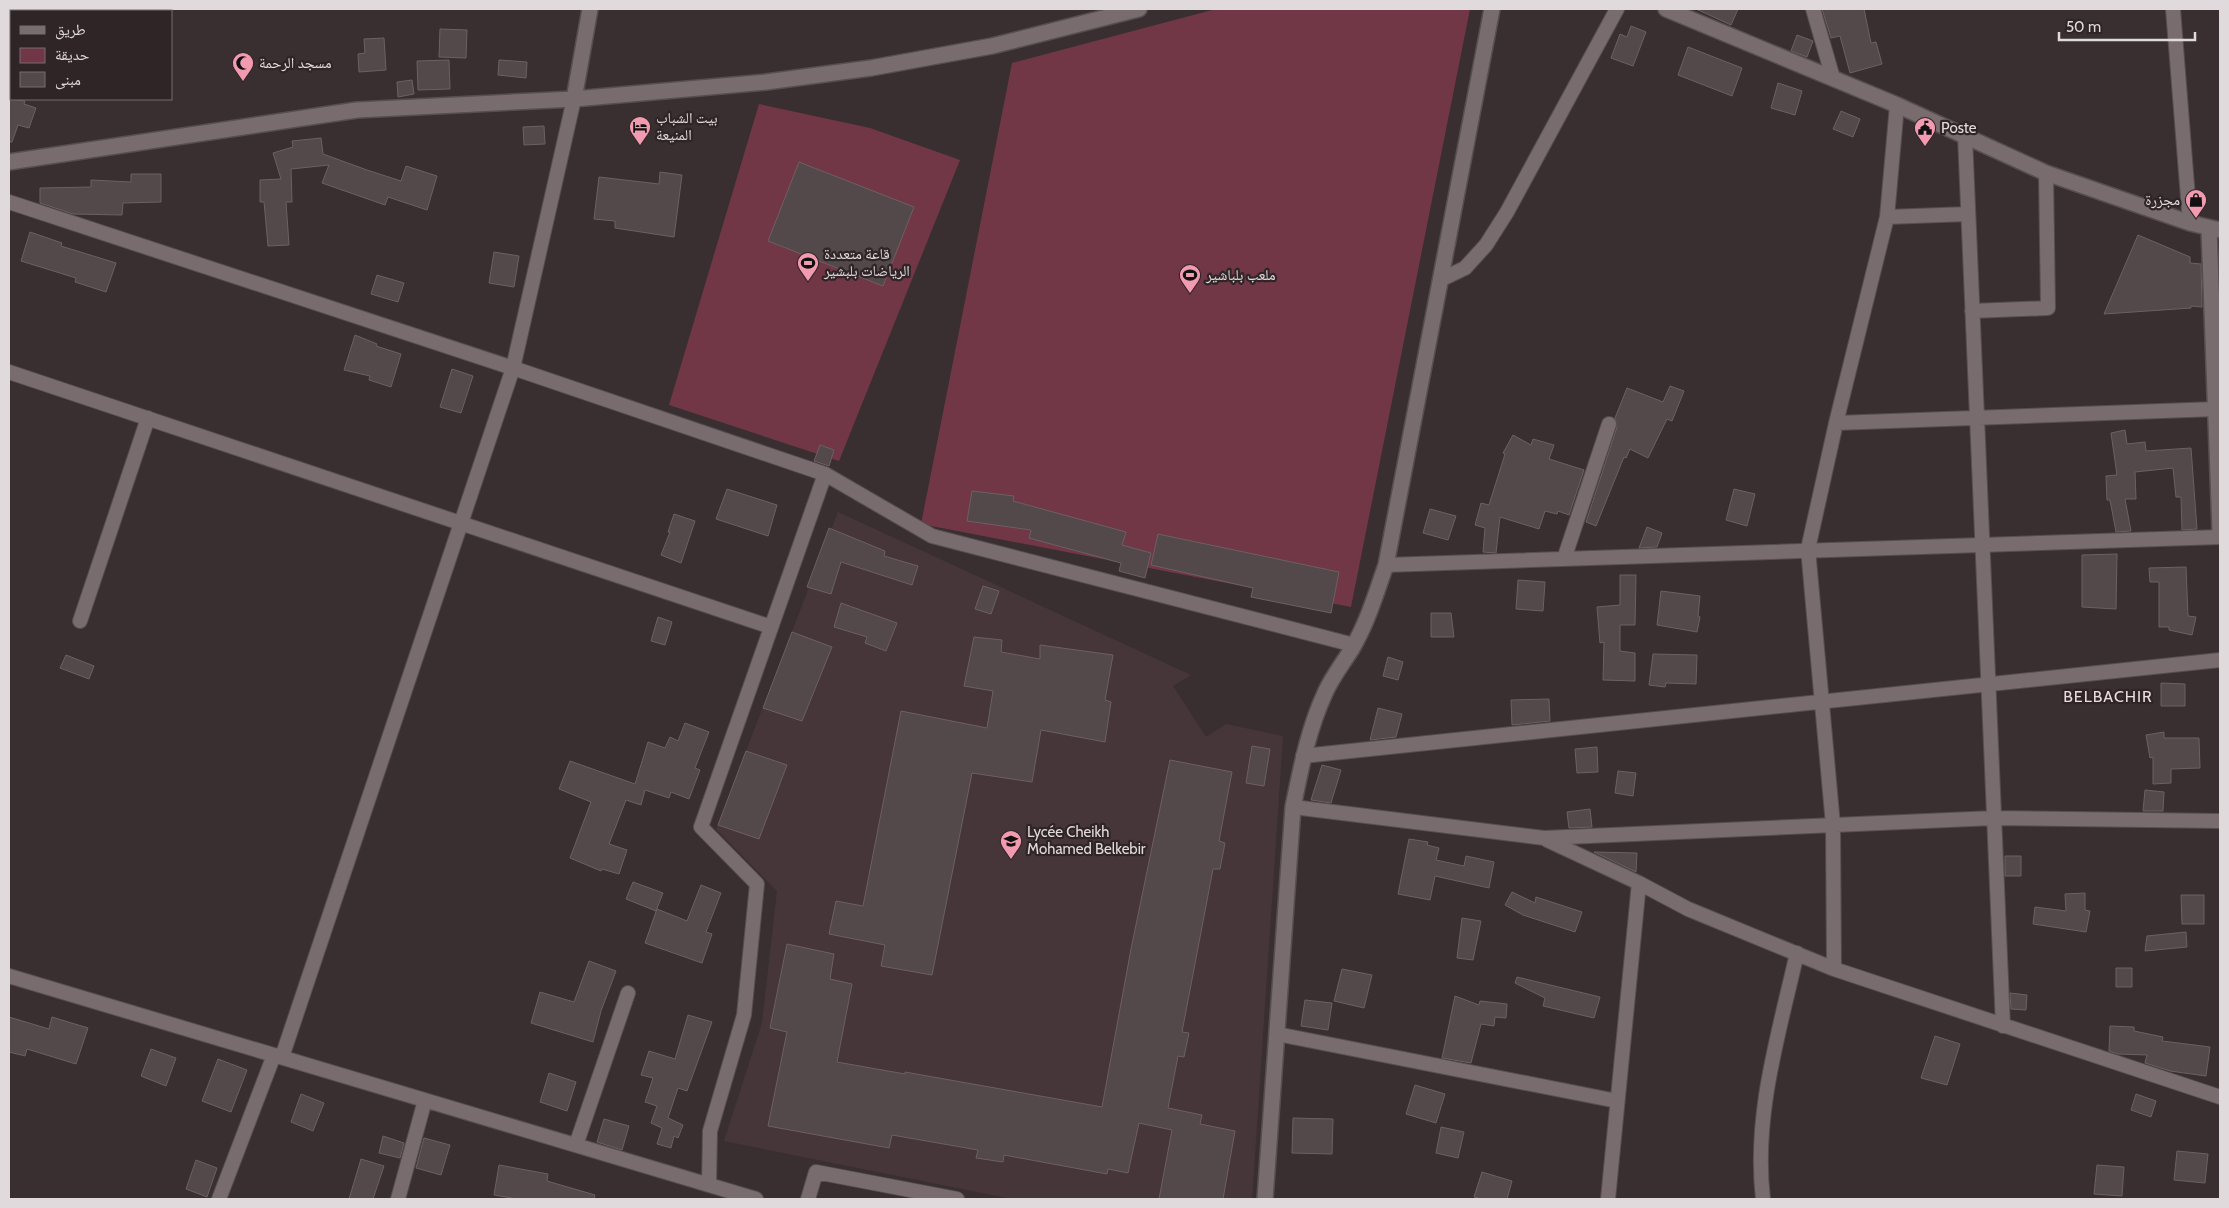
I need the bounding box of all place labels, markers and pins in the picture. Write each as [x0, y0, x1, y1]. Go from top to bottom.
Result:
mosque icon: مسجد الرحمة [231, 51, 255, 82]
place label: مسجد الرحمة [259, 54, 332, 72]
place label: بيت الشباب المنيعة [656, 109, 718, 144]
hotel icon: بيت الشباب المنيعة [628, 115, 652, 146]
public building icon: Poste [1913, 116, 1937, 147]
place label: Poste [1941, 119, 1977, 137]
shop icon: مجزرة [2184, 188, 2208, 219]
place label: مجزرة [2145, 191, 2180, 209]
place label: قاعة متعددة الرياضات بلبشير [823, 245, 910, 280]
sports icon: قاعة متعددة الرياضات بلبشير [796, 251, 820, 282]
sports icon: ملعب بلباشير [1178, 263, 1202, 294]
place label: ملعب بلباشير [1205, 266, 1276, 284]
place label: Lycée Cheikh Mohamed Belkebir [1027, 823, 1146, 858]
school or university icon: Lycée Cheikh Mohamed Belkebir [999, 829, 1023, 860]

